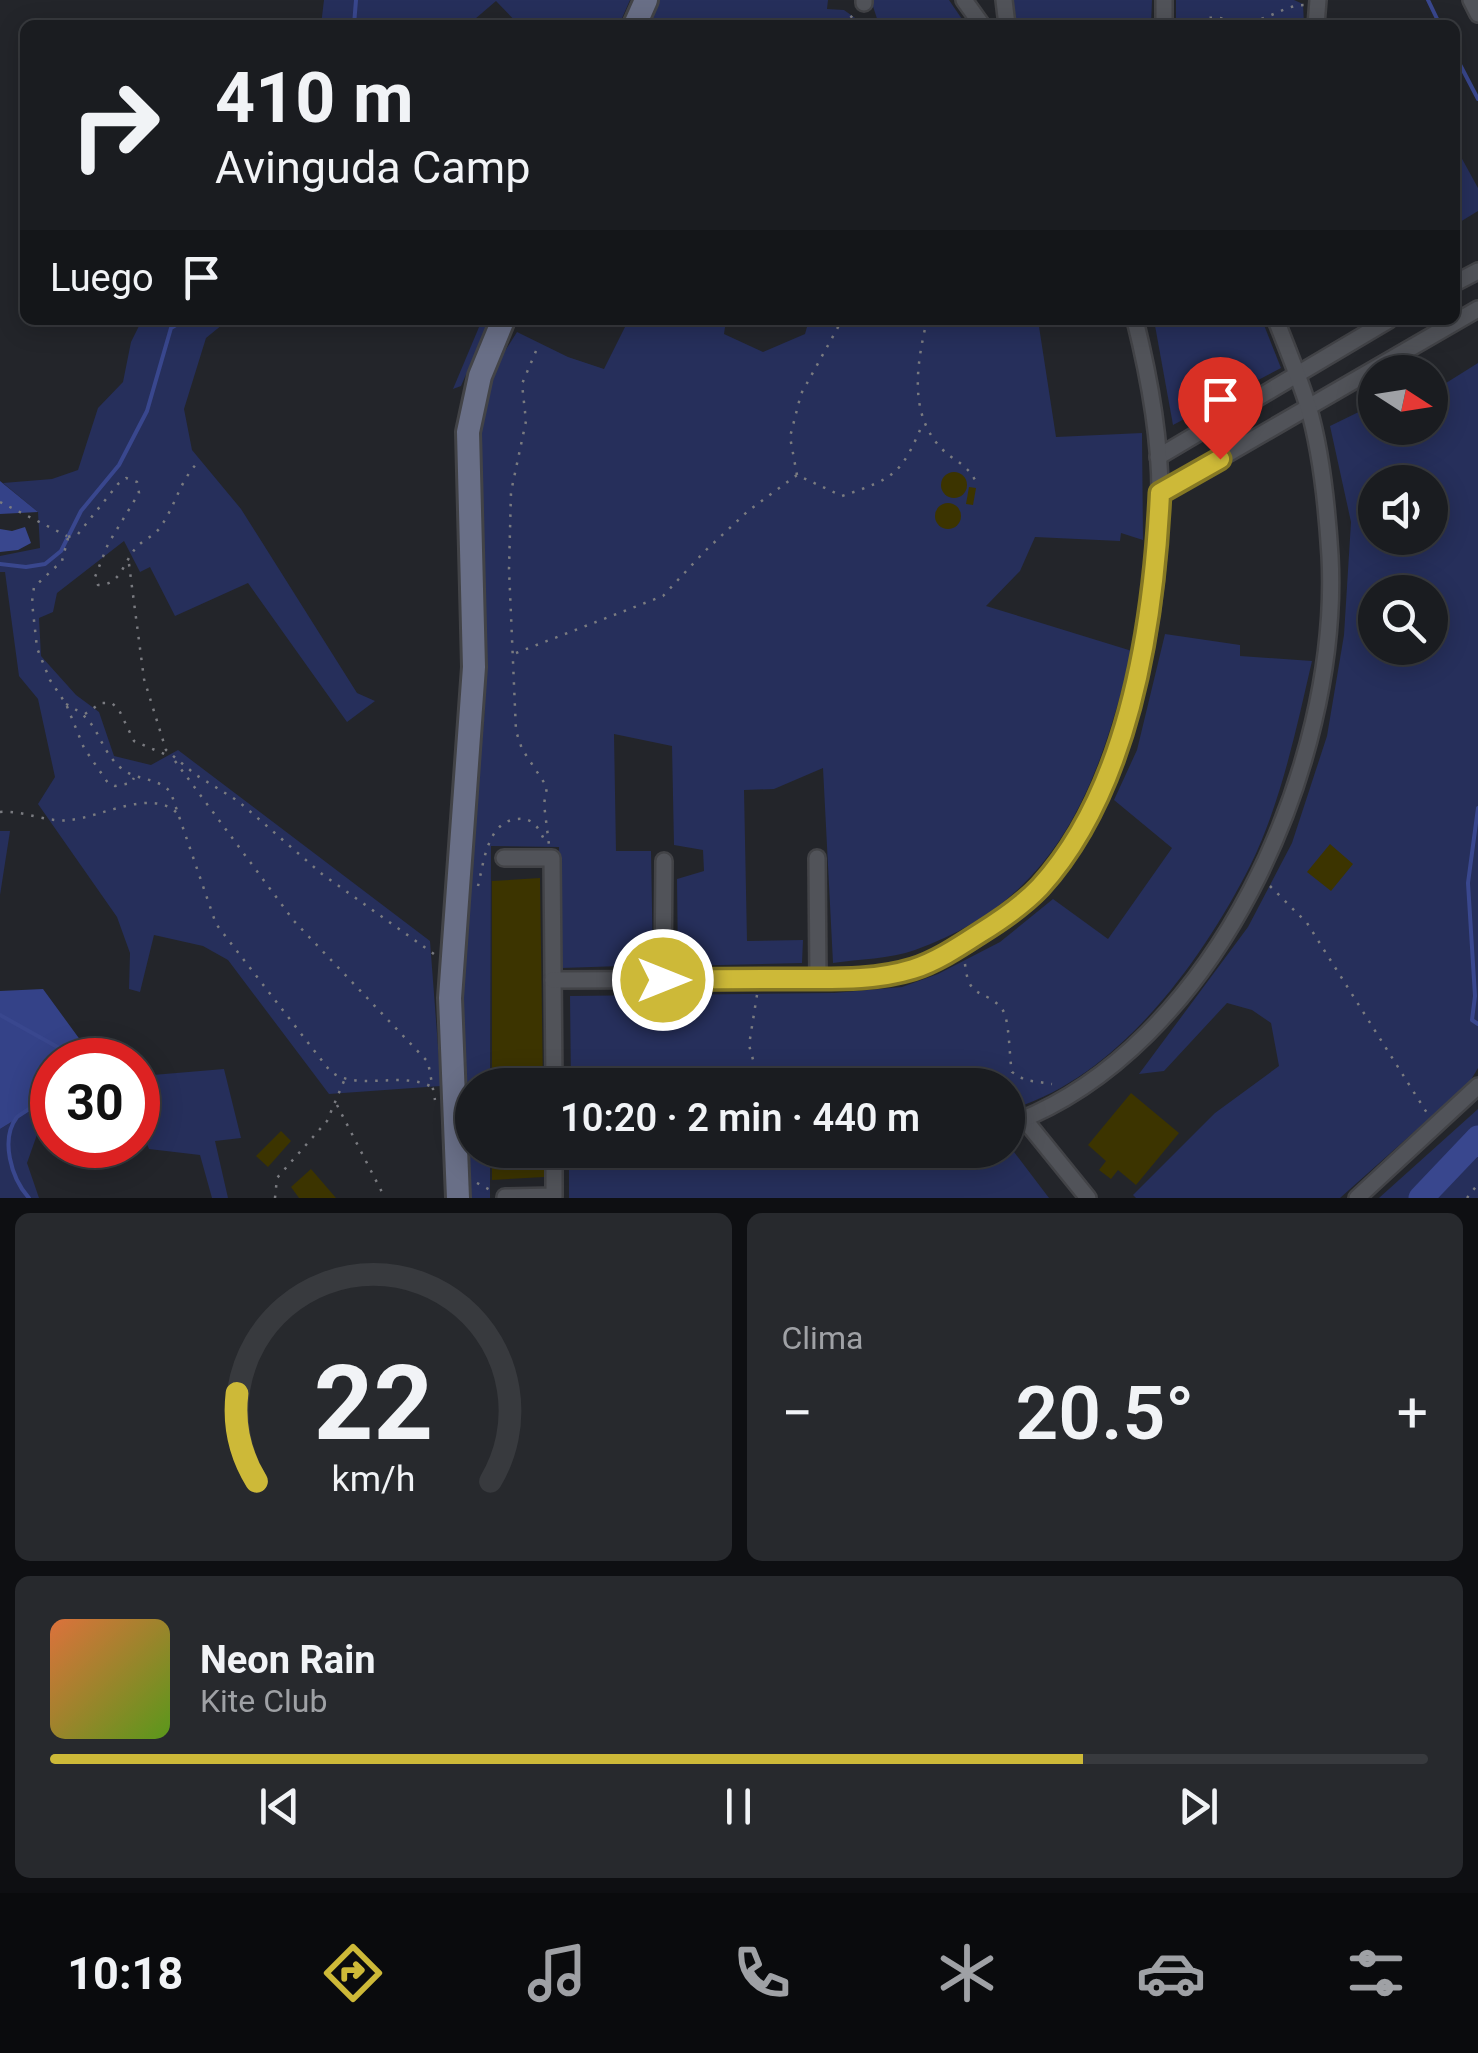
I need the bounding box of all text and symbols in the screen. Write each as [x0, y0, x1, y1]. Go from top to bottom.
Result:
text: 410 m [215, 57, 414, 139]
icon: right [50, 60, 180, 190]
text: Avinguda Camp [215, 141, 530, 194]
icon: arrive [174, 250, 229, 305]
text: Luego [50, 256, 154, 300]
north arrow [1358, 355, 1448, 445]
map controls [1358, 355, 1448, 665]
pin [1178, 357, 1263, 460]
icon: arrive [1193, 372, 1248, 427]
button: sound [1358, 465, 1448, 555]
button: search [1358, 575, 1448, 665]
position arrow [611, 928, 715, 1032]
speed limit sign: 30 [30, 1038, 160, 1168]
text: 10:20 · 2 min · 440 m [560, 1096, 920, 1140]
text: Clima [782, 1319, 863, 1357]
text: 22 [314, 1343, 433, 1464]
text: 20.5° [1015, 1369, 1194, 1457]
text: − [782, 1381, 813, 1445]
text: + [1397, 1381, 1428, 1445]
text: km/h [331, 1458, 415, 1500]
text: Neon Rain [200, 1638, 376, 1682]
text: Kite Club [200, 1682, 327, 1720]
icon: previous [252, 1779, 307, 1834]
icon: pause [711, 1779, 766, 1834]
icon: next [1171, 1779, 1226, 1834]
icon: directions [318, 1938, 388, 2008]
icon: music [522, 1938, 592, 2008]
icon: phone [727, 1938, 797, 2008]
icon: climate [932, 1938, 1002, 2008]
icon: car [1136, 1938, 1206, 2008]
icon: filters [1341, 1938, 1411, 2008]
text: 10:18 [67, 1947, 183, 2000]

